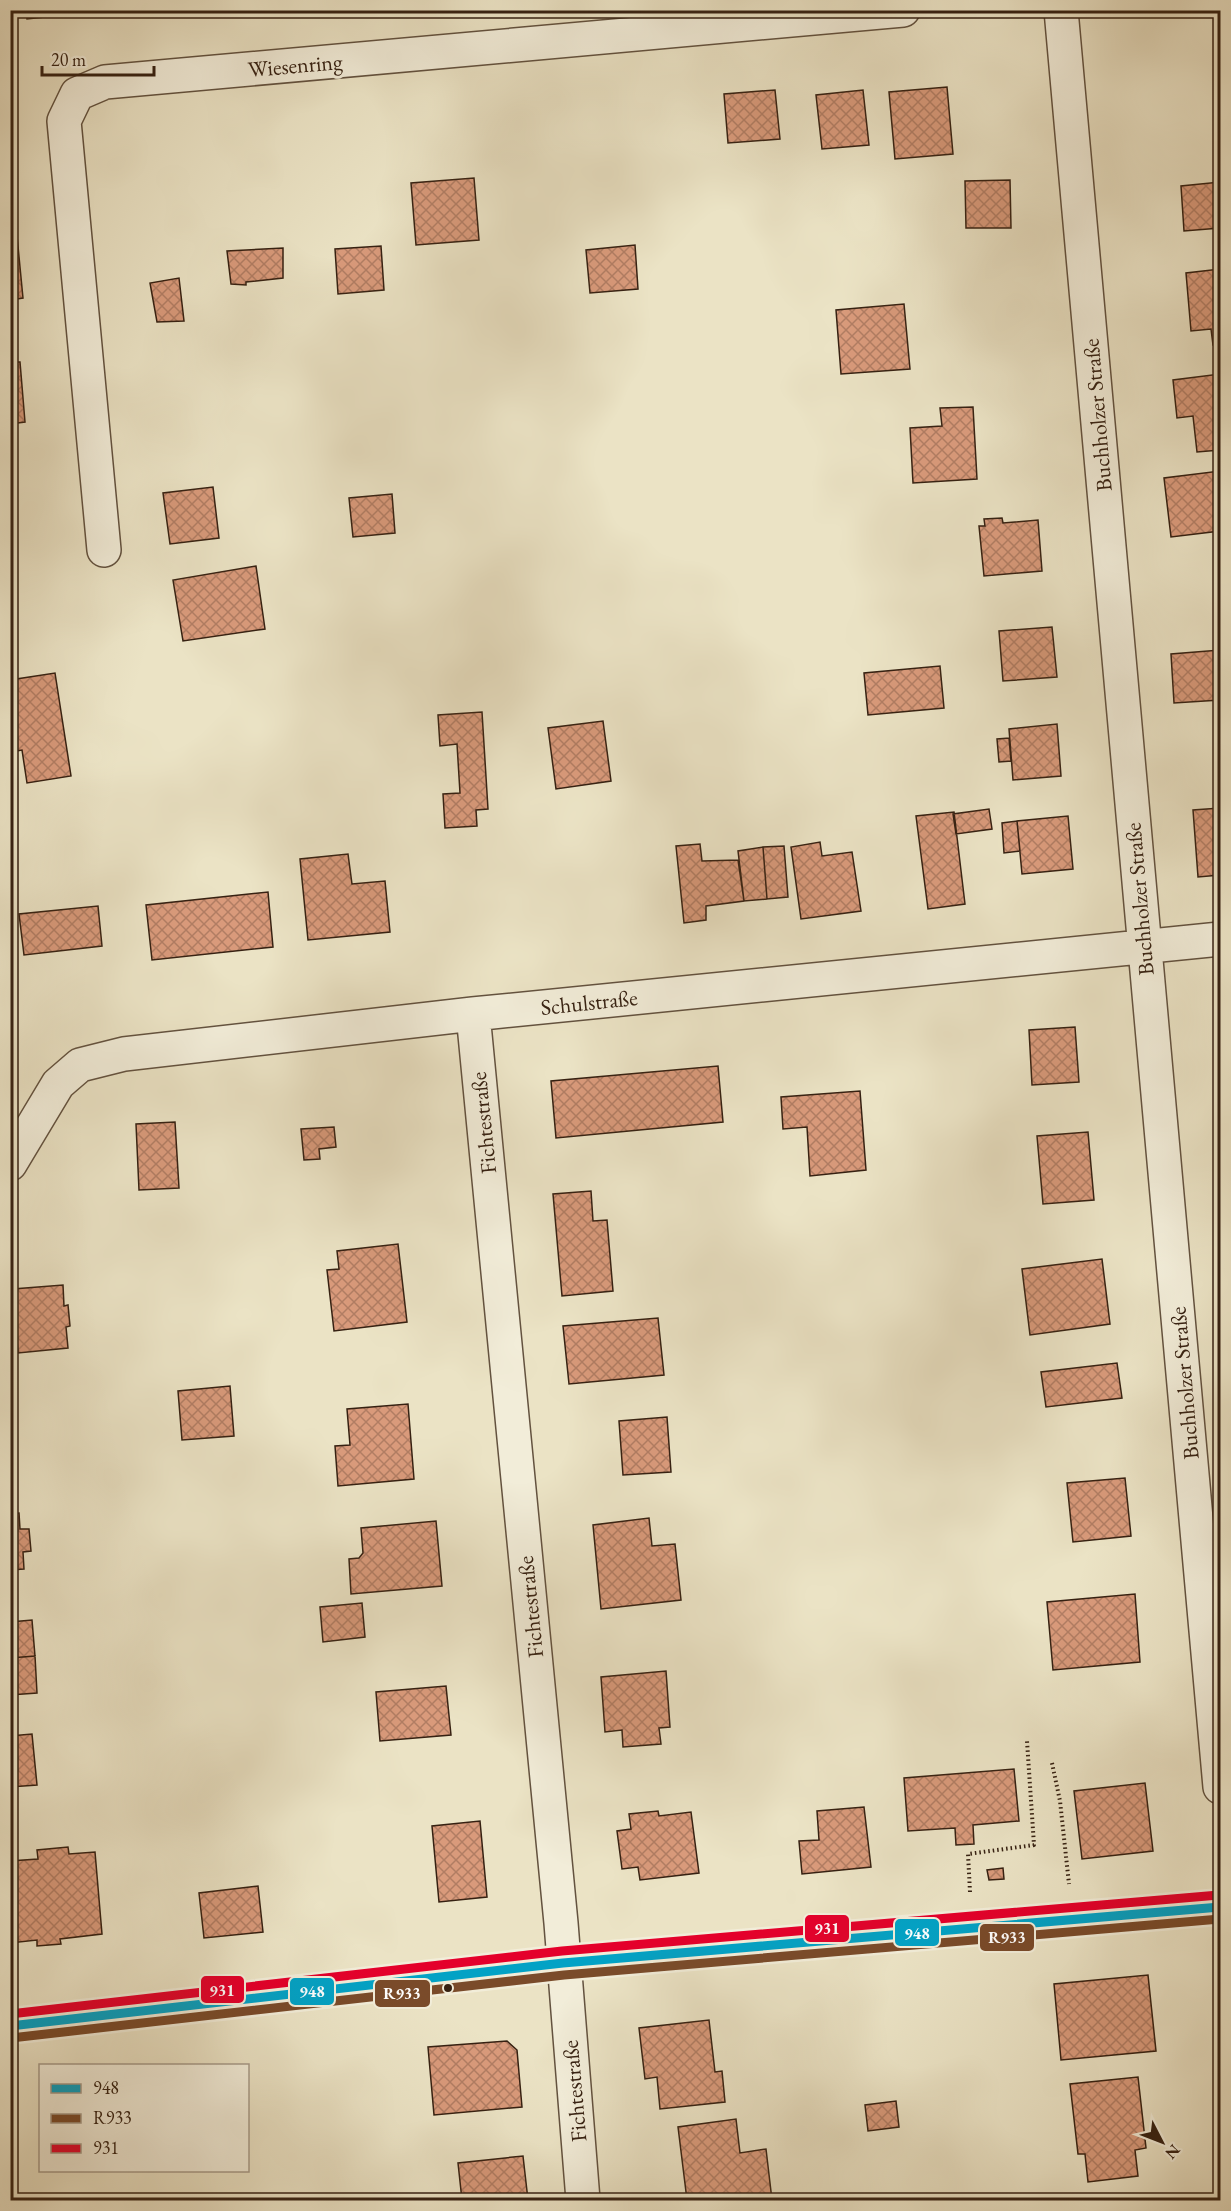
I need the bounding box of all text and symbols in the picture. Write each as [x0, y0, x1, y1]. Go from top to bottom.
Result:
scale bar [42, 39, 154, 77]
street label: Wiesenring [246, 47, 344, 84]
text: 20 m [51, 48, 86, 71]
street label: Buchholzer Straße [1076, 337, 1119, 493]
street label: Buchholzer Straße [1118, 821, 1161, 977]
street label: Schulstraße [539, 983, 639, 1022]
street label: Fichtestraße [464, 1070, 503, 1175]
street label: Buchholzer Straße [1163, 1305, 1206, 1461]
street label: Fichtestraße [511, 1554, 550, 1659]
line badge: 931 [804, 1914, 850, 1943]
text: 931 [814, 1918, 840, 1939]
line badge: 948 [894, 1918, 940, 1947]
text: 948 [904, 1923, 930, 1944]
line badge: R933 [979, 1923, 1035, 1952]
text: R933 [988, 1927, 1026, 1948]
line badge: 931 [200, 1975, 245, 2004]
line badge: 948 [289, 1977, 335, 2006]
line badge: R933 [374, 1979, 431, 2008]
text: 931 [209, 1980, 235, 2001]
text: 948 [299, 1981, 325, 2002]
unlabelled marker [442, 1982, 454, 1994]
text: R933 [383, 1983, 421, 2004]
street label: Fichtestraße [556, 2038, 593, 2143]
legend [39, 2064, 249, 2172]
text: 948 [93, 2076, 119, 2099]
text: R933 [93, 2106, 132, 2129]
north arrow [1132, 2112, 1192, 2172]
text: 931 [93, 2136, 119, 2159]
text: N [1161, 2140, 1185, 2164]

